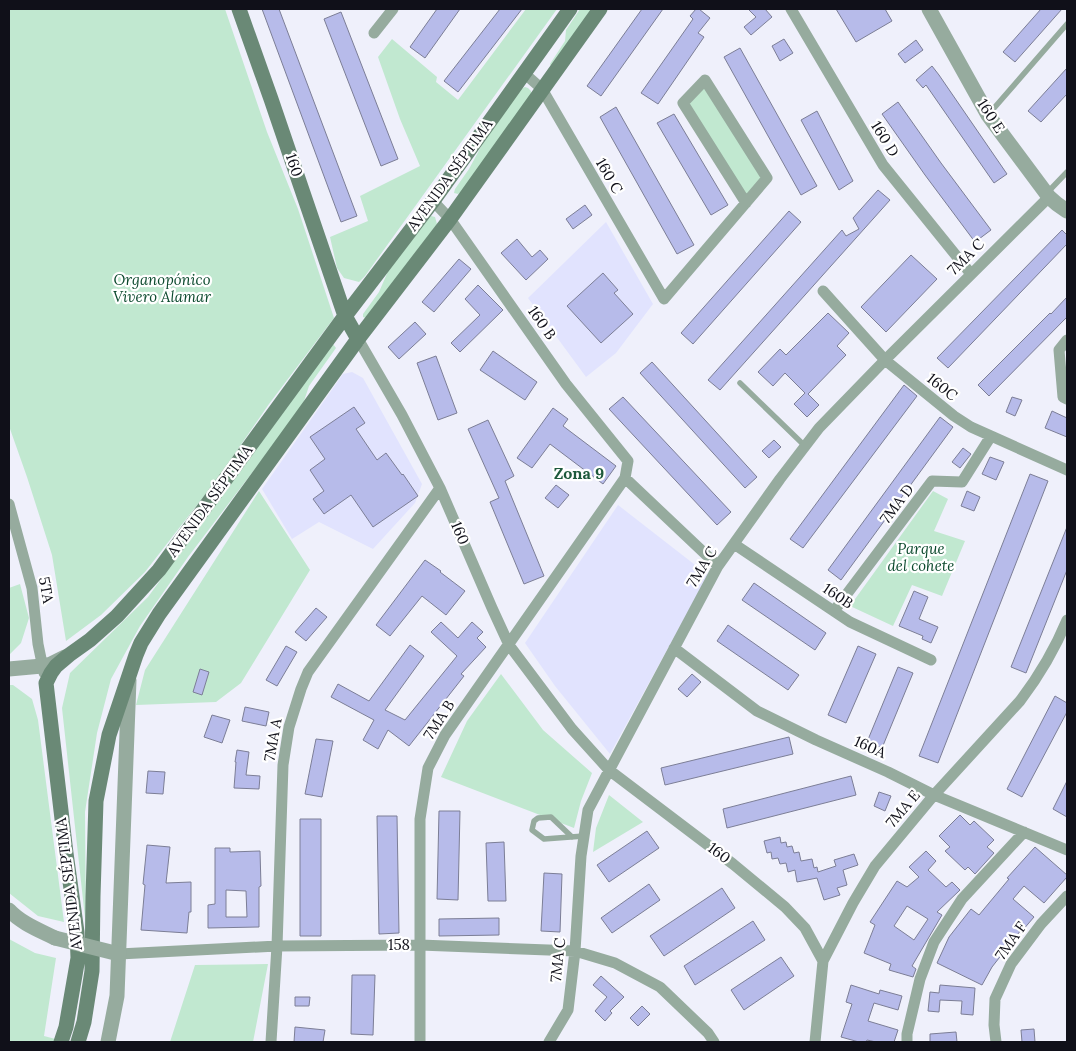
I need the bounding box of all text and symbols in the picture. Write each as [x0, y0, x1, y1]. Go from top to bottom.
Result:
street label: 160 E [973, 95, 1009, 136]
street label: AVENIDA SÉPTIMA [402, 115, 497, 235]
street label: 160 D [867, 117, 904, 160]
street label: 160 [282, 151, 307, 179]
street label: 160 C [592, 155, 627, 197]
street label: 7MA C [943, 234, 988, 279]
park label: Organopónico Vivero Alamar [113, 270, 211, 306]
street label: 160 B [524, 302, 561, 343]
street label: 160C [923, 369, 962, 405]
street label: AVENIDA SÉPTIMA [162, 441, 257, 561]
district label: Zona 9 [554, 463, 604, 483]
street label: 7MA D [875, 480, 918, 527]
street label: 160 [447, 518, 474, 547]
park label: Parque del cohete [888, 539, 954, 575]
street label: 7MA C [682, 542, 721, 591]
street label: 5TA [35, 575, 58, 605]
street label: 160B [819, 579, 857, 613]
street label: 7MA B [419, 696, 458, 743]
street label: 7MA A [259, 716, 286, 763]
street label: 160A [851, 731, 890, 762]
street label: 7MA E [881, 786, 924, 831]
street label: AVENIDA SÉPTIMA [51, 816, 86, 952]
street label: 160 [704, 838, 734, 867]
street label: 7MA F [991, 918, 1030, 963]
street label: 158 [388, 935, 410, 954]
street label: 7MA C [546, 936, 569, 983]

